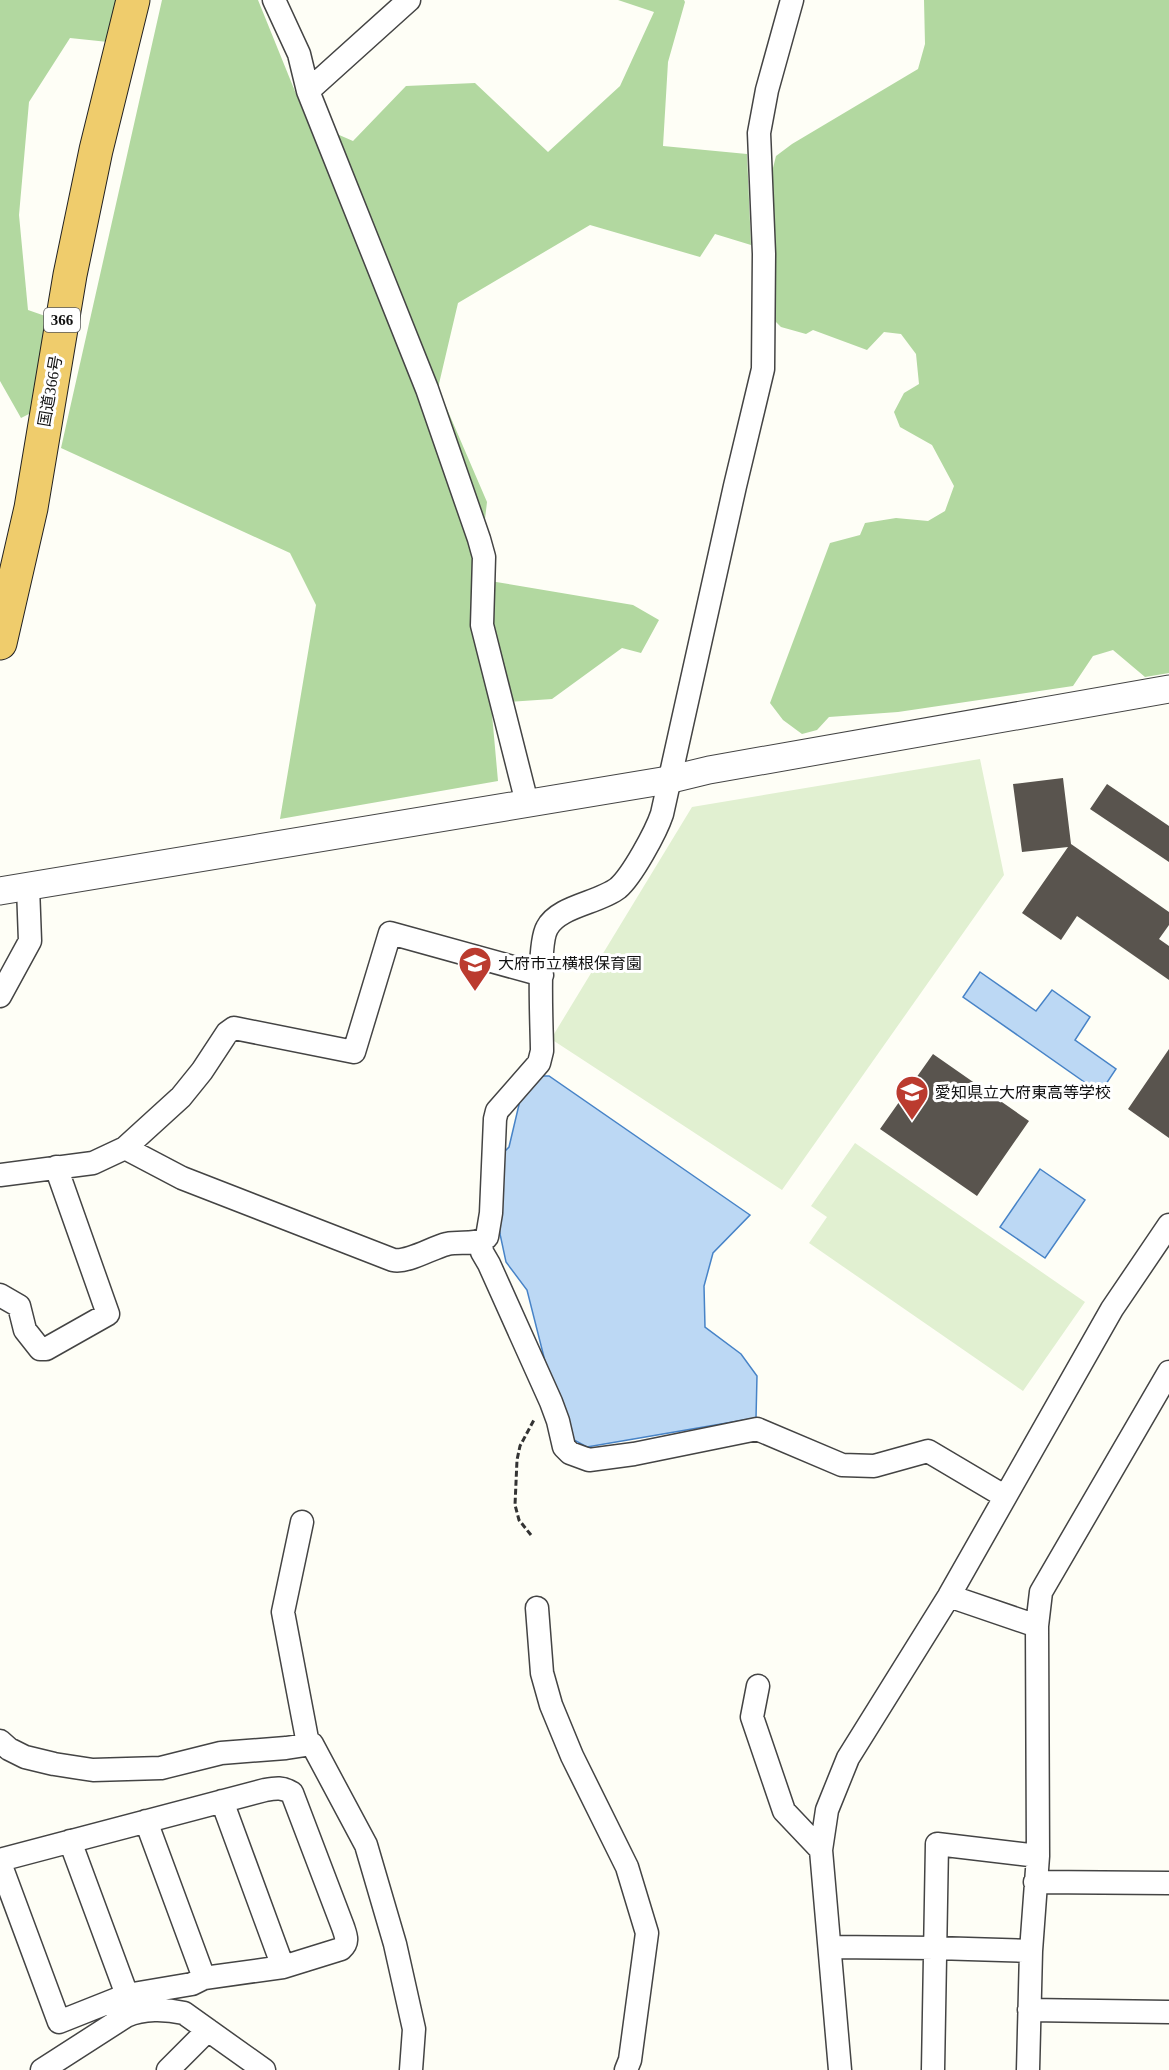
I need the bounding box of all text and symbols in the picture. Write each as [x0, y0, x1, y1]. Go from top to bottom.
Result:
road number: 366 [44, 308, 80, 332]
street label: 国道366号 [35, 354, 65, 428]
school or university icon: 大府市立横根保育園 [457, 945, 493, 992]
place label: 大府市立横根保育園 [498, 955, 642, 972]
school or university icon: 愛知県立大府東高等学校 [894, 1074, 930, 1121]
place label: 愛知県立大府東高等学校 [935, 1084, 1111, 1101]

